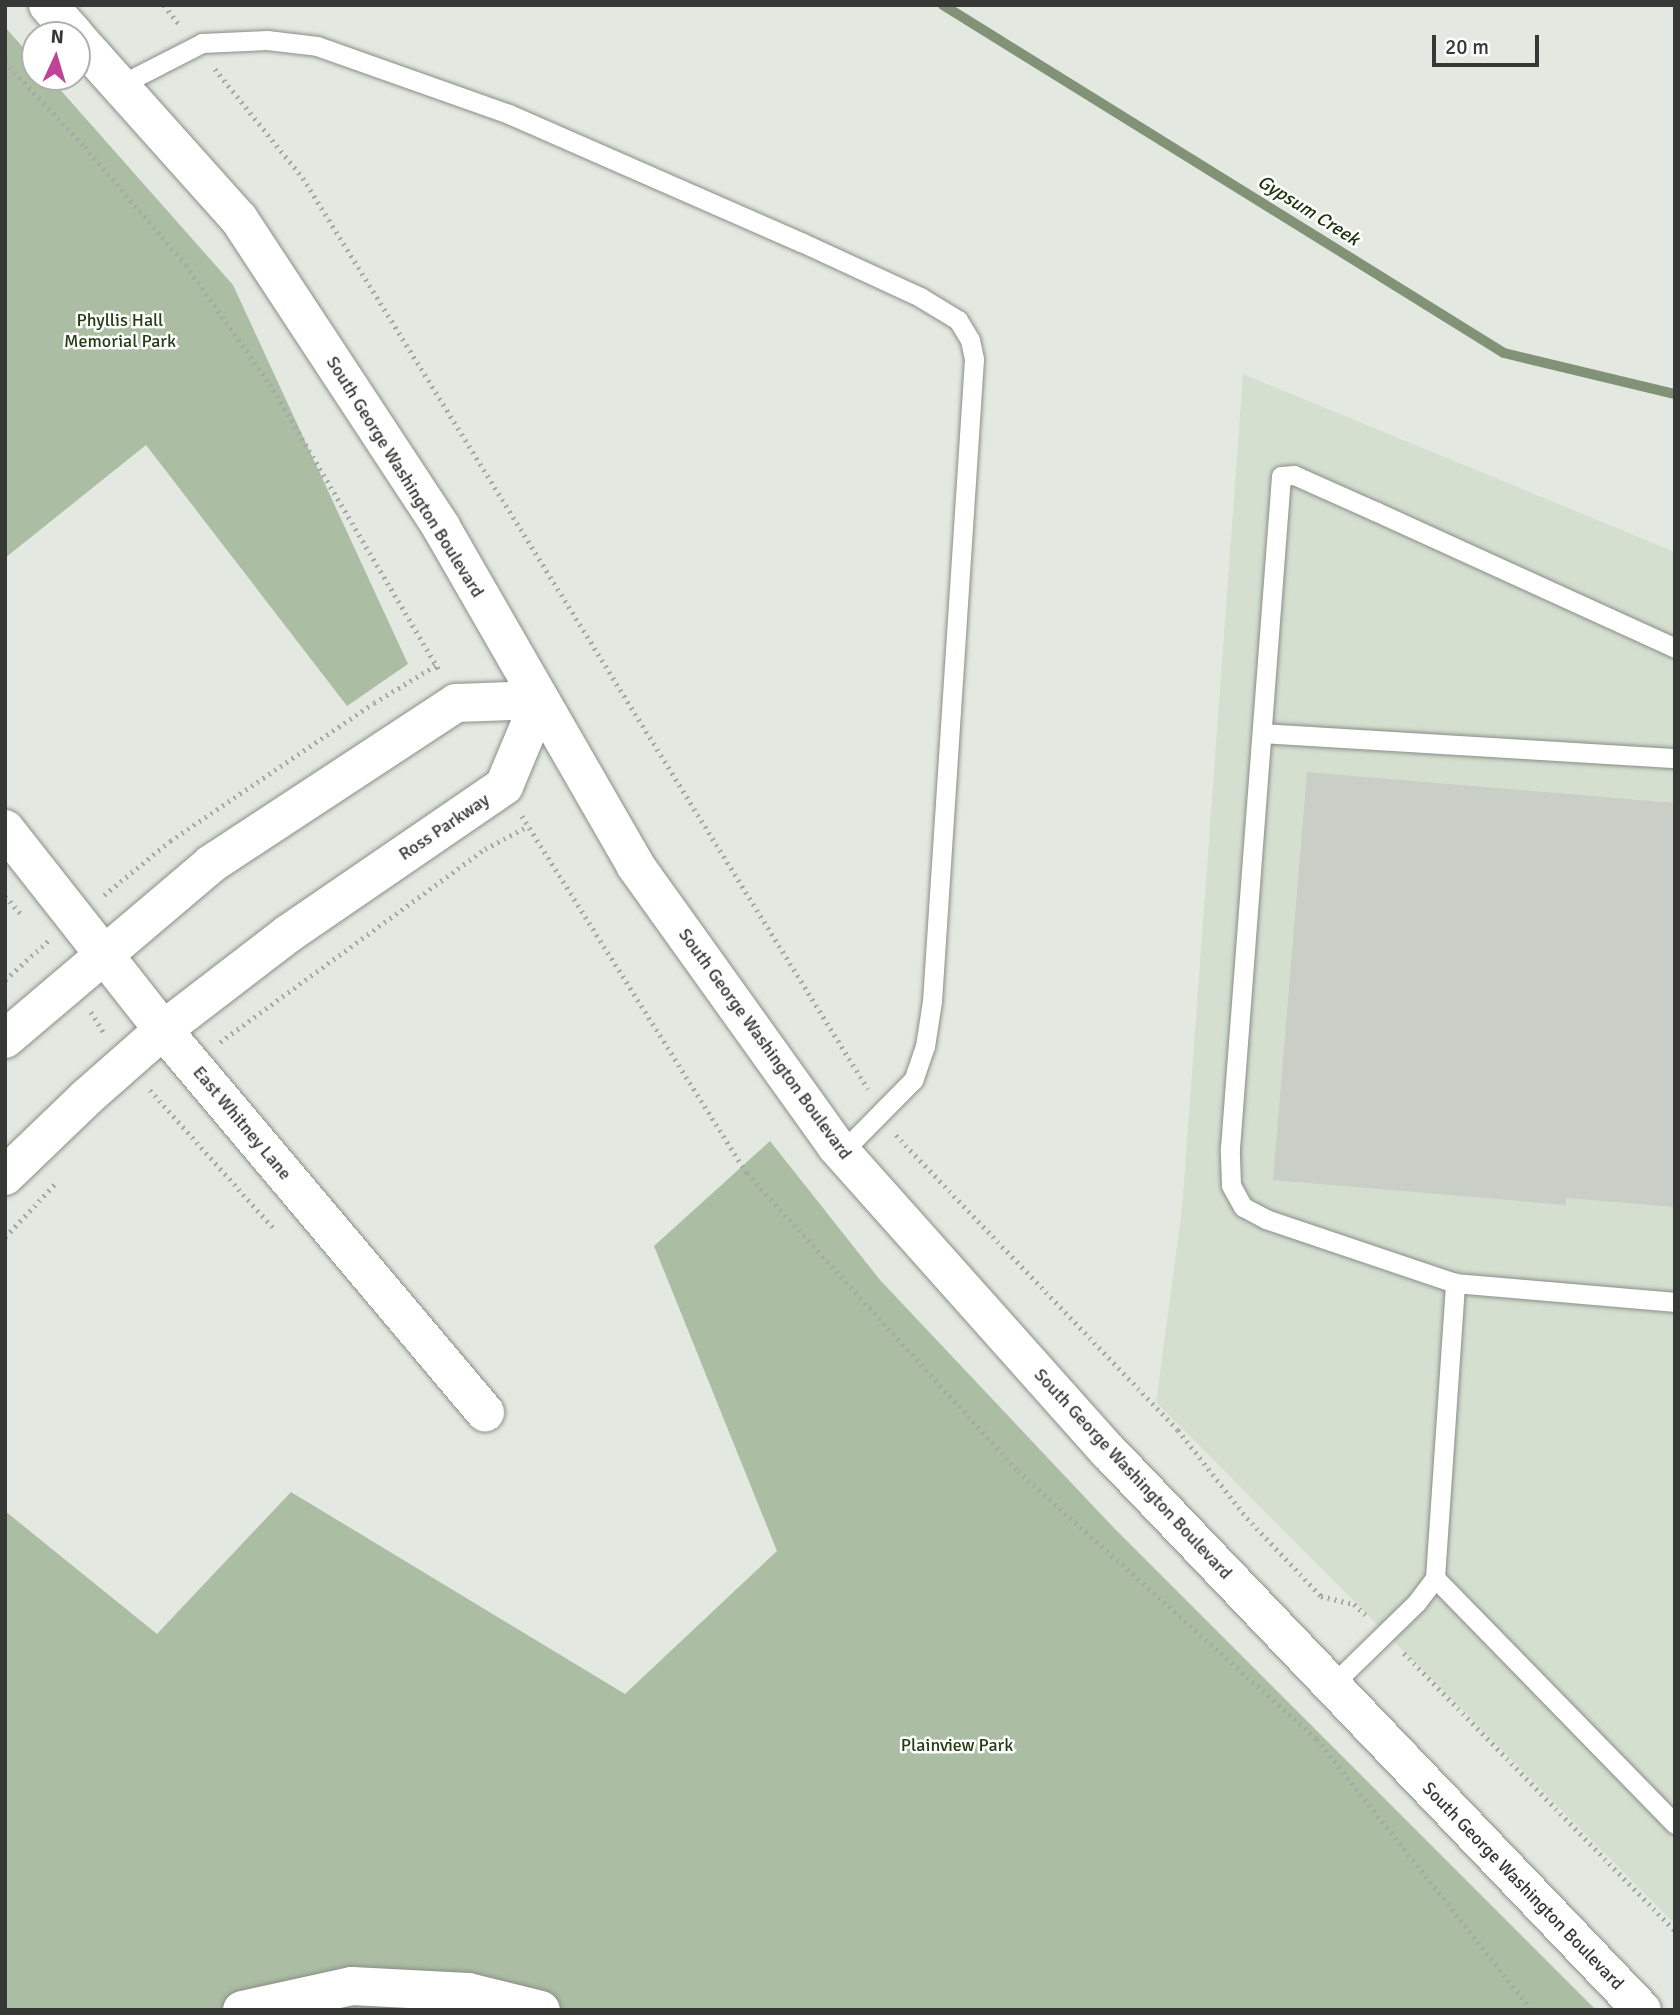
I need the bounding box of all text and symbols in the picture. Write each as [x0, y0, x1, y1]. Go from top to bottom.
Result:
north arrow [21, 21, 91, 91]
scale bar [1435, 21, 1542, 65]
text: N [50, 25, 65, 49]
text: 20 m [1445, 34, 1489, 60]
water label: Gypsum Creek [1253, 171, 1363, 251]
park label: Phyllis Hall Memorial Park [64, 310, 176, 352]
street label: South George Washington Boulevard [322, 352, 488, 602]
street label: Ross Parkway [395, 789, 493, 865]
street label: South George Washington Boulevard [674, 924, 856, 1164]
street label: East Whitney Lane [188, 1062, 296, 1184]
street label: South George Washington Boulevard [1030, 1364, 1236, 1584]
park label: Plainview Park [901, 1734, 1013, 1756]
street label: South George Washington Boulevard [1418, 1778, 1628, 1994]

